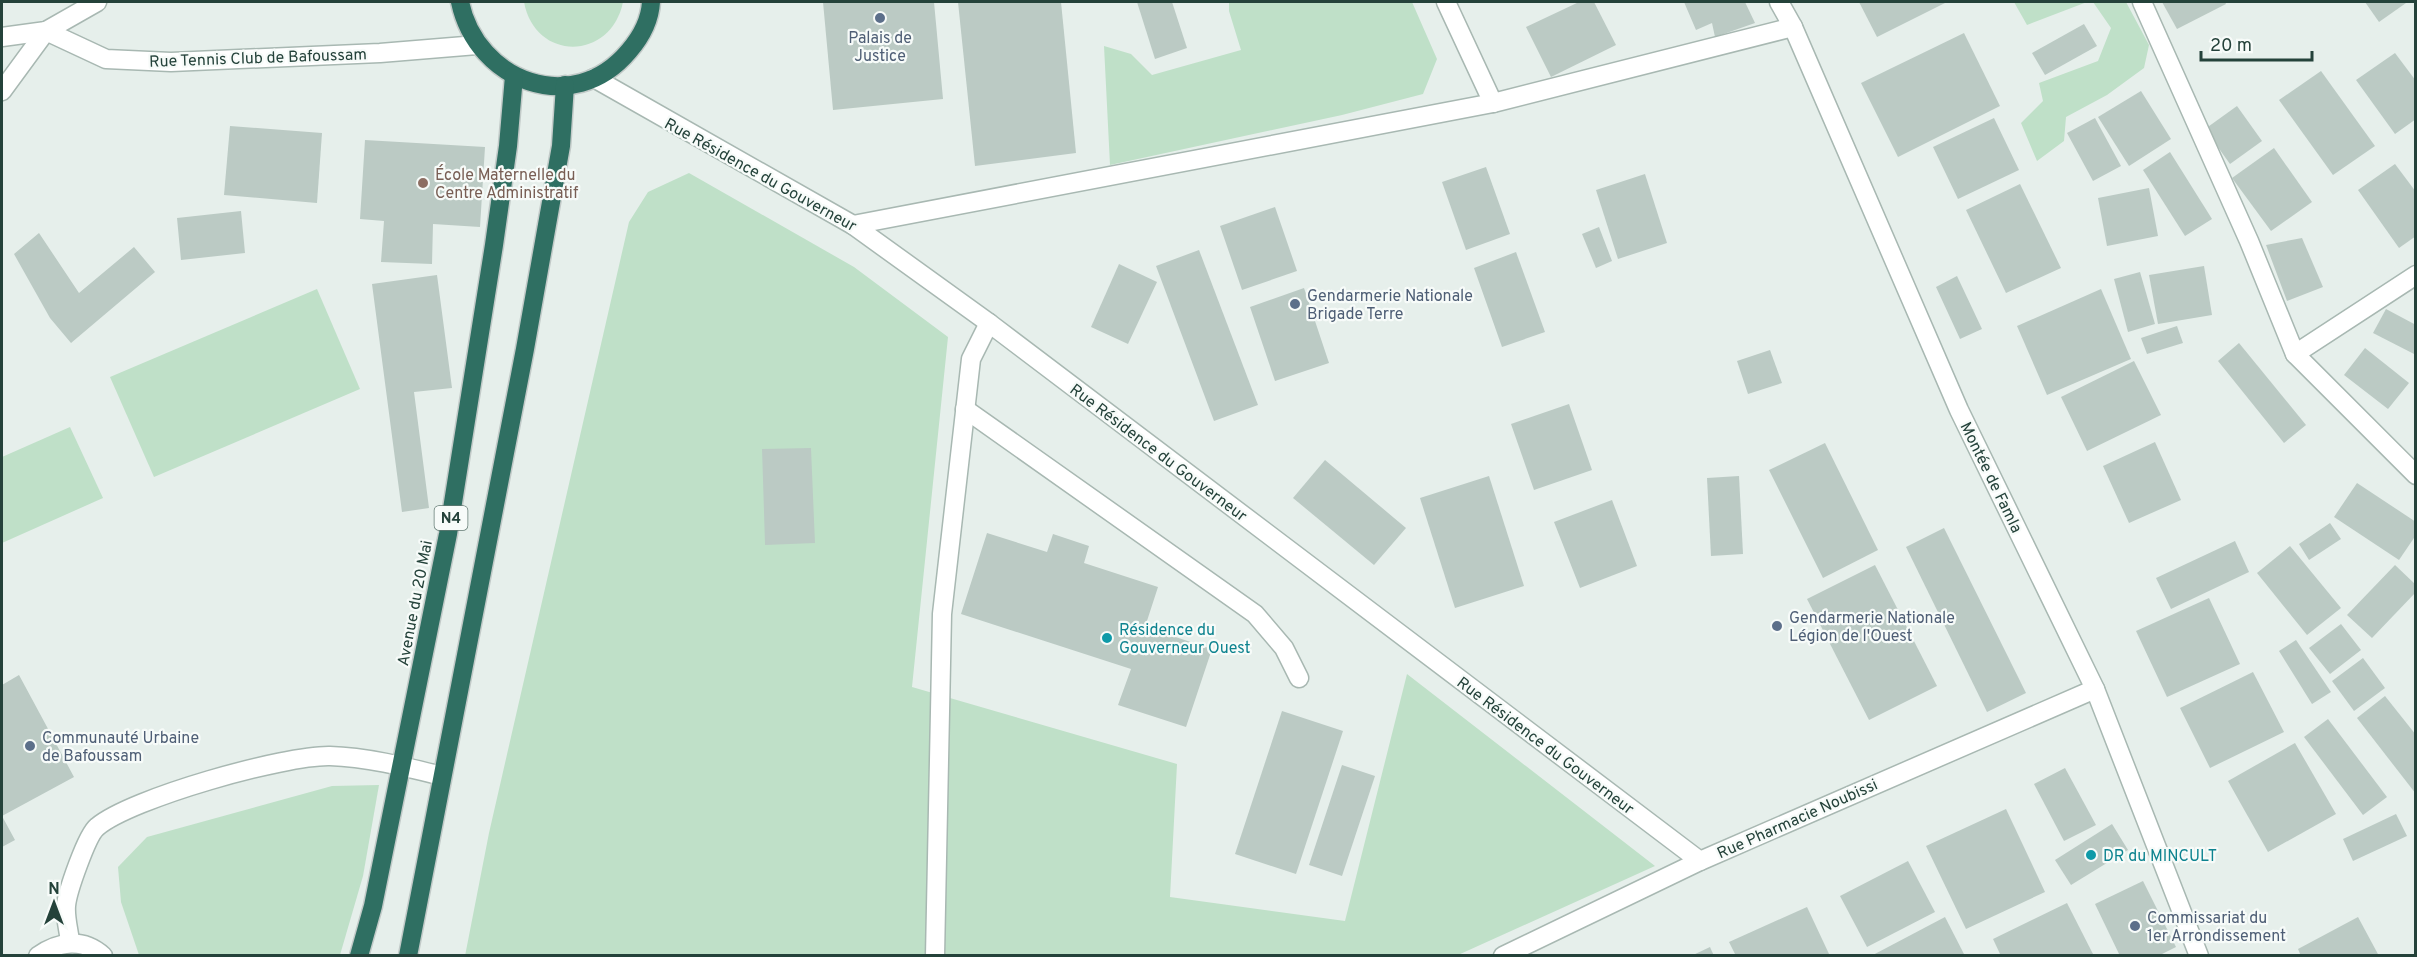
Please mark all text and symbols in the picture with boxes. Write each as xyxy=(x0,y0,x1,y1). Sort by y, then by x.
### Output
marker: Palais de Justice xyxy=(873,11,887,25)
scale bar xyxy=(2201,24,2312,62)
place label: Palais de Justice xyxy=(848,29,912,67)
text: 20 m xyxy=(2210,35,2252,58)
street label: Rue Tennis Club de Bafoussam xyxy=(149,45,367,73)
street label: Rue Résidence du Gouverneur xyxy=(660,114,860,237)
place label: École Maternelle du Centre Administratif xyxy=(435,164,579,204)
marker: École Maternelle du Centre Administratif xyxy=(416,176,430,190)
place label: Gendarmerie Nationale Brigade Terre xyxy=(1307,287,1473,325)
marker: Gendarmerie Nationale Brigade Terre xyxy=(1288,297,1302,311)
street label: Rue Résidence du Gouverneur xyxy=(1065,380,1250,527)
street label: Montée de Famla xyxy=(1955,419,2026,537)
road number: N4 xyxy=(434,506,468,530)
street label: Avenue du 20 Mai xyxy=(394,539,438,668)
place label: Gendarmerie Nationale Légion de l'Ouest xyxy=(1789,609,1955,647)
marker: Gendarmerie Nationale Légion de l'Ouest xyxy=(1770,619,1784,633)
place label: Résidence du Gouverneur Ouest xyxy=(1119,621,1251,659)
marker: Résidence du Gouverneur Ouest xyxy=(1100,631,1114,645)
street label: Rue Résidence du Gouverneur xyxy=(1452,673,1637,820)
place label: Communauté Urbaine de Bafoussam xyxy=(42,729,199,767)
marker: Communauté Urbaine de Bafoussam xyxy=(23,739,37,753)
street label: Rue Pharmacie Noubissi xyxy=(1714,775,1881,864)
place label: DR du MINCULT xyxy=(2103,847,2217,867)
marker: DR du MINCULT xyxy=(2084,848,2098,862)
north arrow xyxy=(24,873,84,933)
text: N xyxy=(48,880,60,900)
place label: Commissariat du 1er Arrondissement xyxy=(2147,909,2286,947)
marker: Commissariat du 1er Arrondissement xyxy=(2128,919,2142,933)

